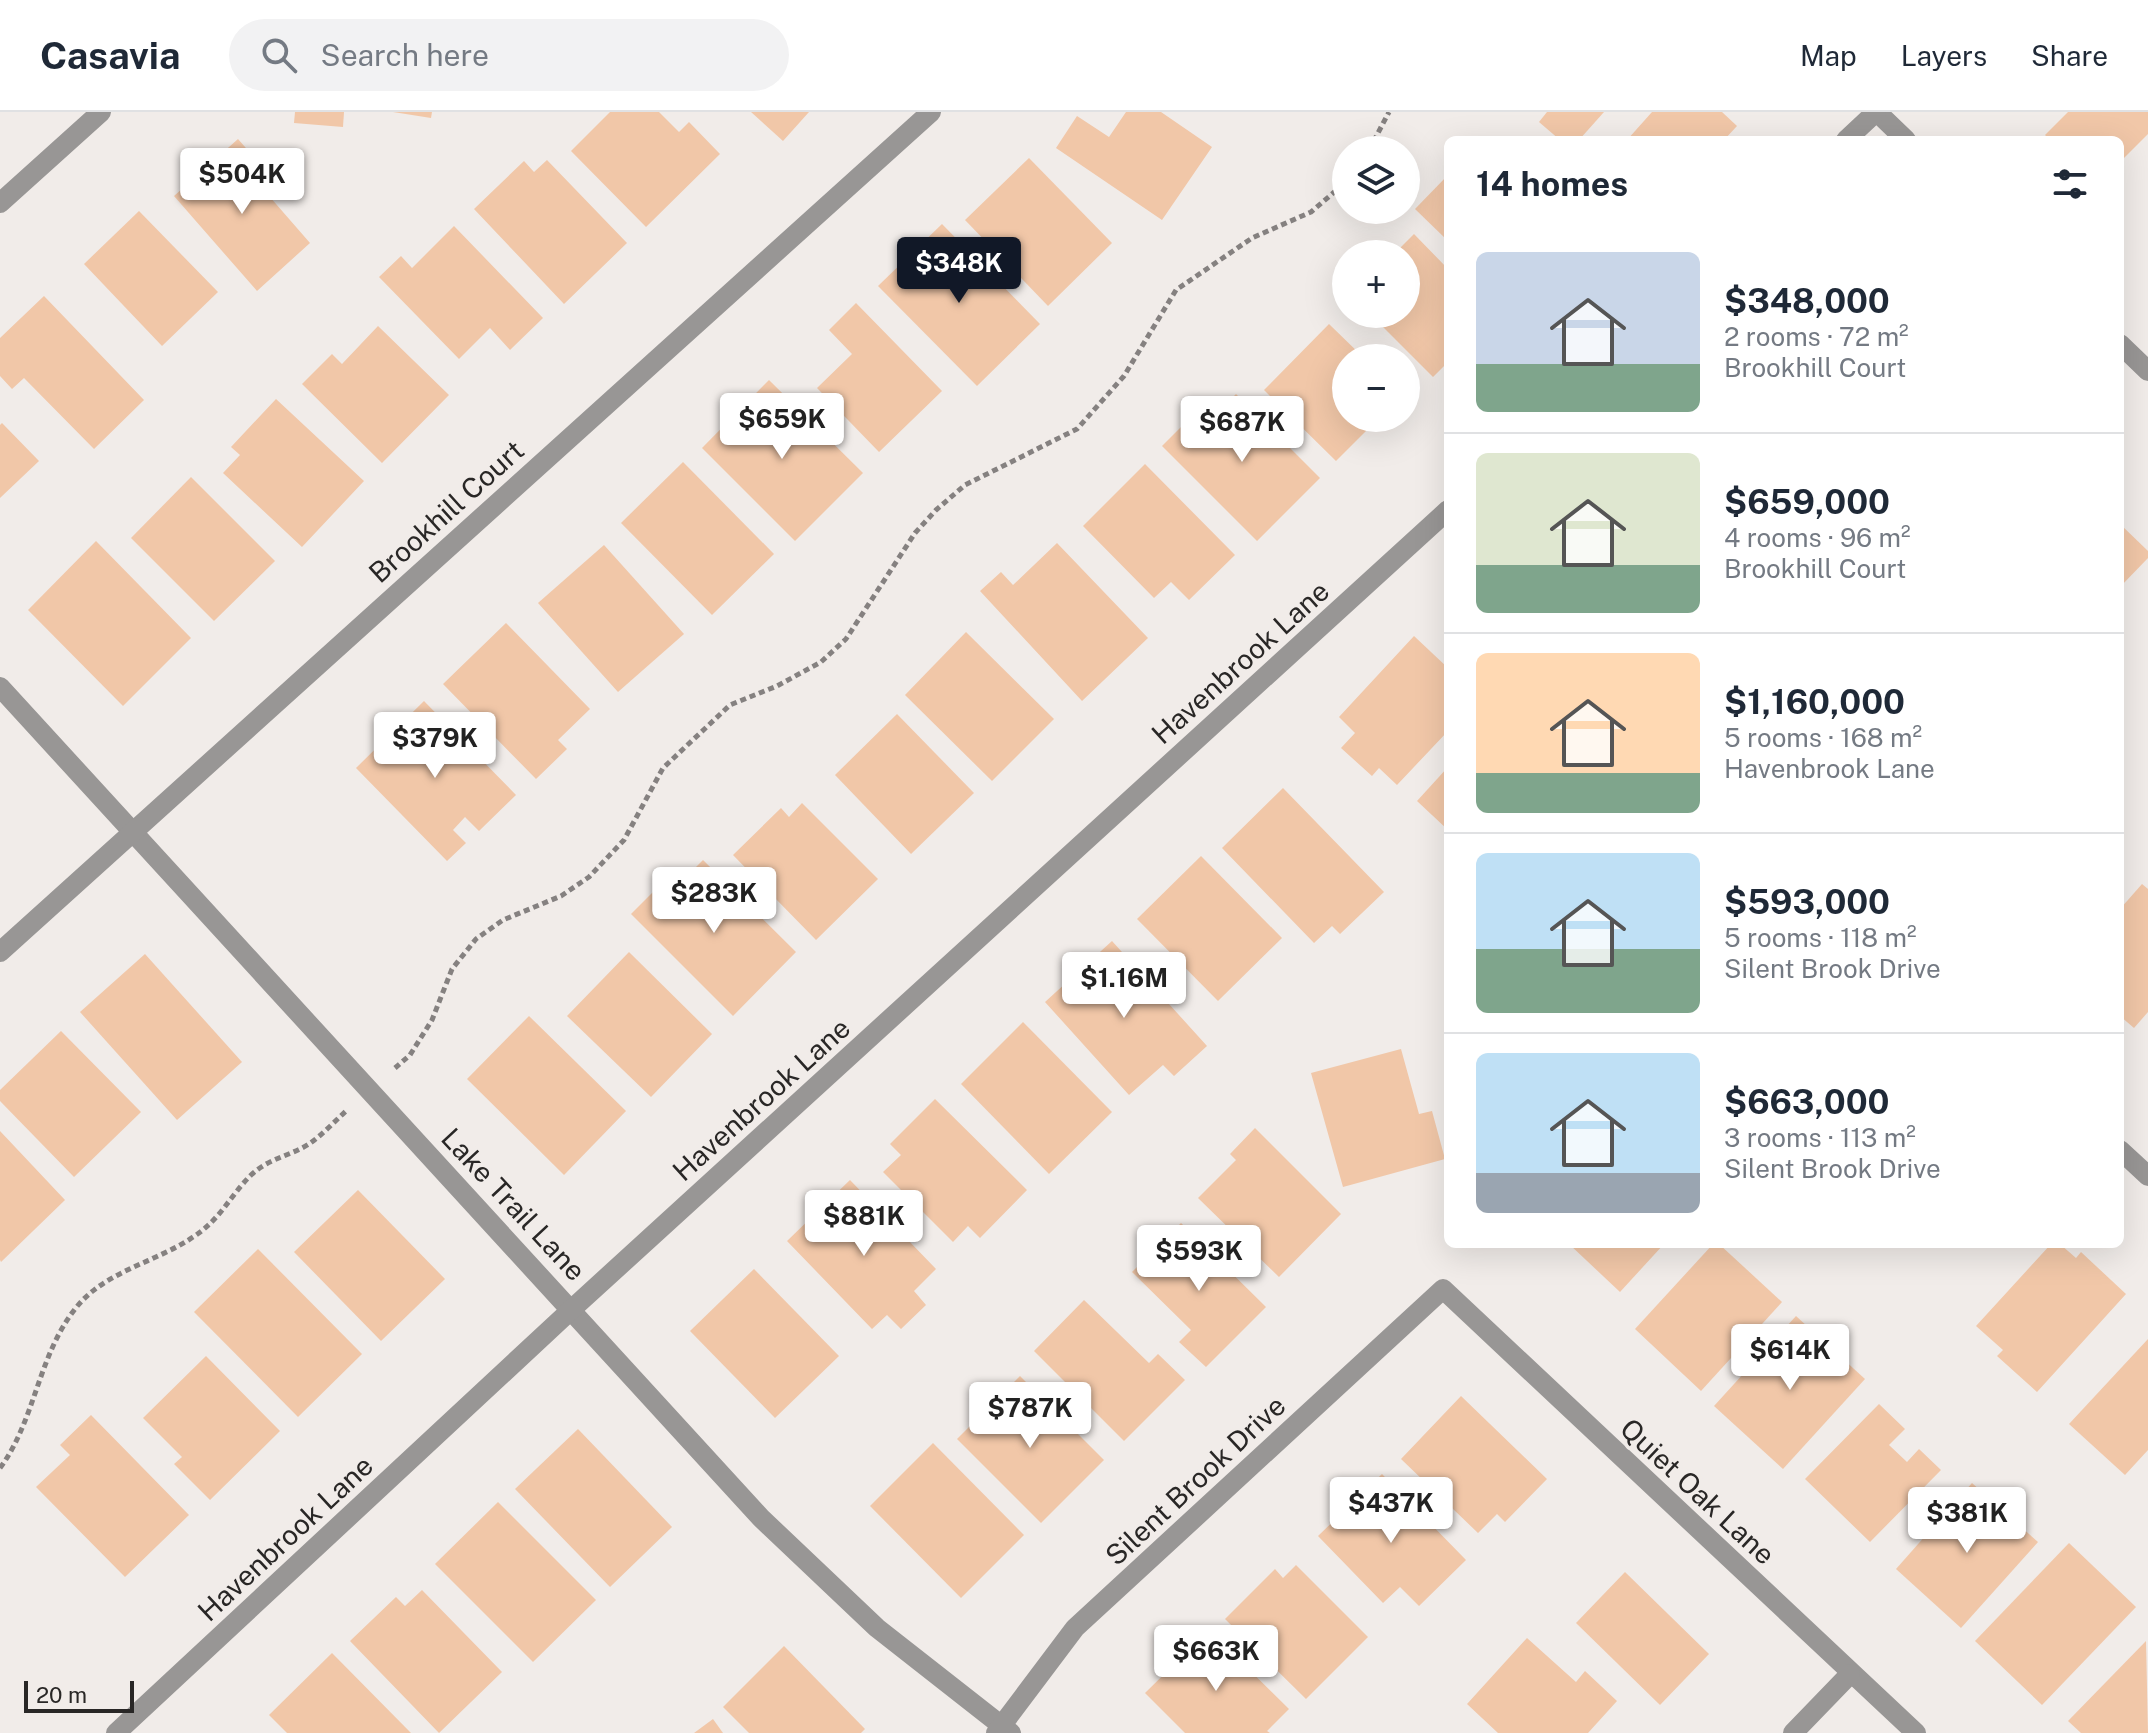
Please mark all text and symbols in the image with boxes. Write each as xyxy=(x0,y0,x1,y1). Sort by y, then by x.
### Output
search box xyxy=(229,19,789,91)
text: Casavia xyxy=(40,33,181,78)
icon: search xyxy=(257,33,301,77)
text: Search here xyxy=(321,37,489,73)
text: Map xyxy=(1800,39,1857,72)
text: Layers xyxy=(1901,39,1987,72)
text: Share xyxy=(2031,39,2108,72)
map controls xyxy=(1332,136,1420,432)
button: layers xyxy=(1332,136,1420,224)
pin: $504K xyxy=(186,148,298,216)
text: $504K xyxy=(198,158,286,189)
icon: filters xyxy=(2048,162,2092,206)
text: 14 homes xyxy=(1476,164,1628,204)
pin: $348K xyxy=(903,237,1015,305)
button: + xyxy=(1332,240,1420,328)
text: $348K xyxy=(915,247,1003,278)
text: $348,000 xyxy=(1724,281,1890,321)
icon: home xyxy=(1540,284,1636,380)
text: 2 rooms · 72 m² xyxy=(1724,321,1909,352)
button: − xyxy=(1332,344,1420,432)
text: Brookhill Court xyxy=(1724,352,1906,383)
pin: $659K xyxy=(726,393,838,461)
pin: $687K xyxy=(1186,396,1298,464)
text: $659K xyxy=(738,403,826,434)
text: $687K xyxy=(1199,406,1285,437)
street label: Brookhill Court xyxy=(362,433,530,589)
text: $659,000 xyxy=(1724,482,1890,522)
icon: home xyxy=(1540,485,1636,581)
text: 4 rooms · 96 m² xyxy=(1724,522,1910,553)
text: Brookhill Court xyxy=(1724,553,1906,584)
street label: Havenbrook Lane xyxy=(1145,574,1335,750)
text: $1,160,000 xyxy=(1724,682,1905,722)
icon: home xyxy=(1540,685,1636,781)
pin: $379K xyxy=(379,712,491,780)
text: $379K xyxy=(392,722,478,753)
text: 5 rooms · 168 m² xyxy=(1724,722,1922,753)
text: Havenbrook Lane xyxy=(1724,753,1935,784)
pin: $283K xyxy=(658,867,770,935)
text: $283K xyxy=(670,877,758,908)
text: $593,000 xyxy=(1724,882,1890,922)
icon: home xyxy=(1540,885,1636,981)
text: 5 rooms · 118 m² xyxy=(1724,922,1917,953)
pin: $1.16M xyxy=(1059,952,1189,1020)
text: Silent Brook Drive xyxy=(1724,953,1941,984)
text: $1.16M xyxy=(1080,962,1168,993)
street label: Havenbrook Lane xyxy=(666,1011,856,1187)
text: $663,000 xyxy=(1724,1082,1889,1122)
icon: home xyxy=(1540,1085,1636,1181)
street label: Lake Trail Lane xyxy=(435,1121,593,1287)
text: 3 rooms · 113 m² xyxy=(1724,1122,1916,1153)
text: Silent Brook Drive xyxy=(1724,1153,1941,1184)
pin: $881K xyxy=(808,1190,920,1258)
text: $881K xyxy=(823,1200,905,1231)
pin: $593K xyxy=(1143,1225,1255,1293)
text: $593K xyxy=(1155,1235,1243,1266)
pin: $614K xyxy=(1734,1324,1846,1392)
text: $614K xyxy=(1749,1334,1831,1365)
pin: $787K xyxy=(974,1382,1086,1450)
street label: Silent Brook Drive xyxy=(1098,1388,1292,1572)
text: $787K xyxy=(987,1392,1073,1423)
street label: Quiet Oak Lane xyxy=(1614,1411,1782,1571)
street label: Havenbrook Lane xyxy=(191,1449,379,1627)
pin: $437K xyxy=(1335,1477,1447,1545)
text: $437K xyxy=(1348,1487,1434,1518)
pin: $381K xyxy=(1911,1487,2023,1555)
text: $381K xyxy=(1926,1497,2008,1528)
pin: $663K xyxy=(1160,1625,1272,1693)
text: $663K xyxy=(1172,1635,1260,1666)
scale bar xyxy=(24,1677,134,1713)
text: 20 m xyxy=(36,1682,87,1708)

